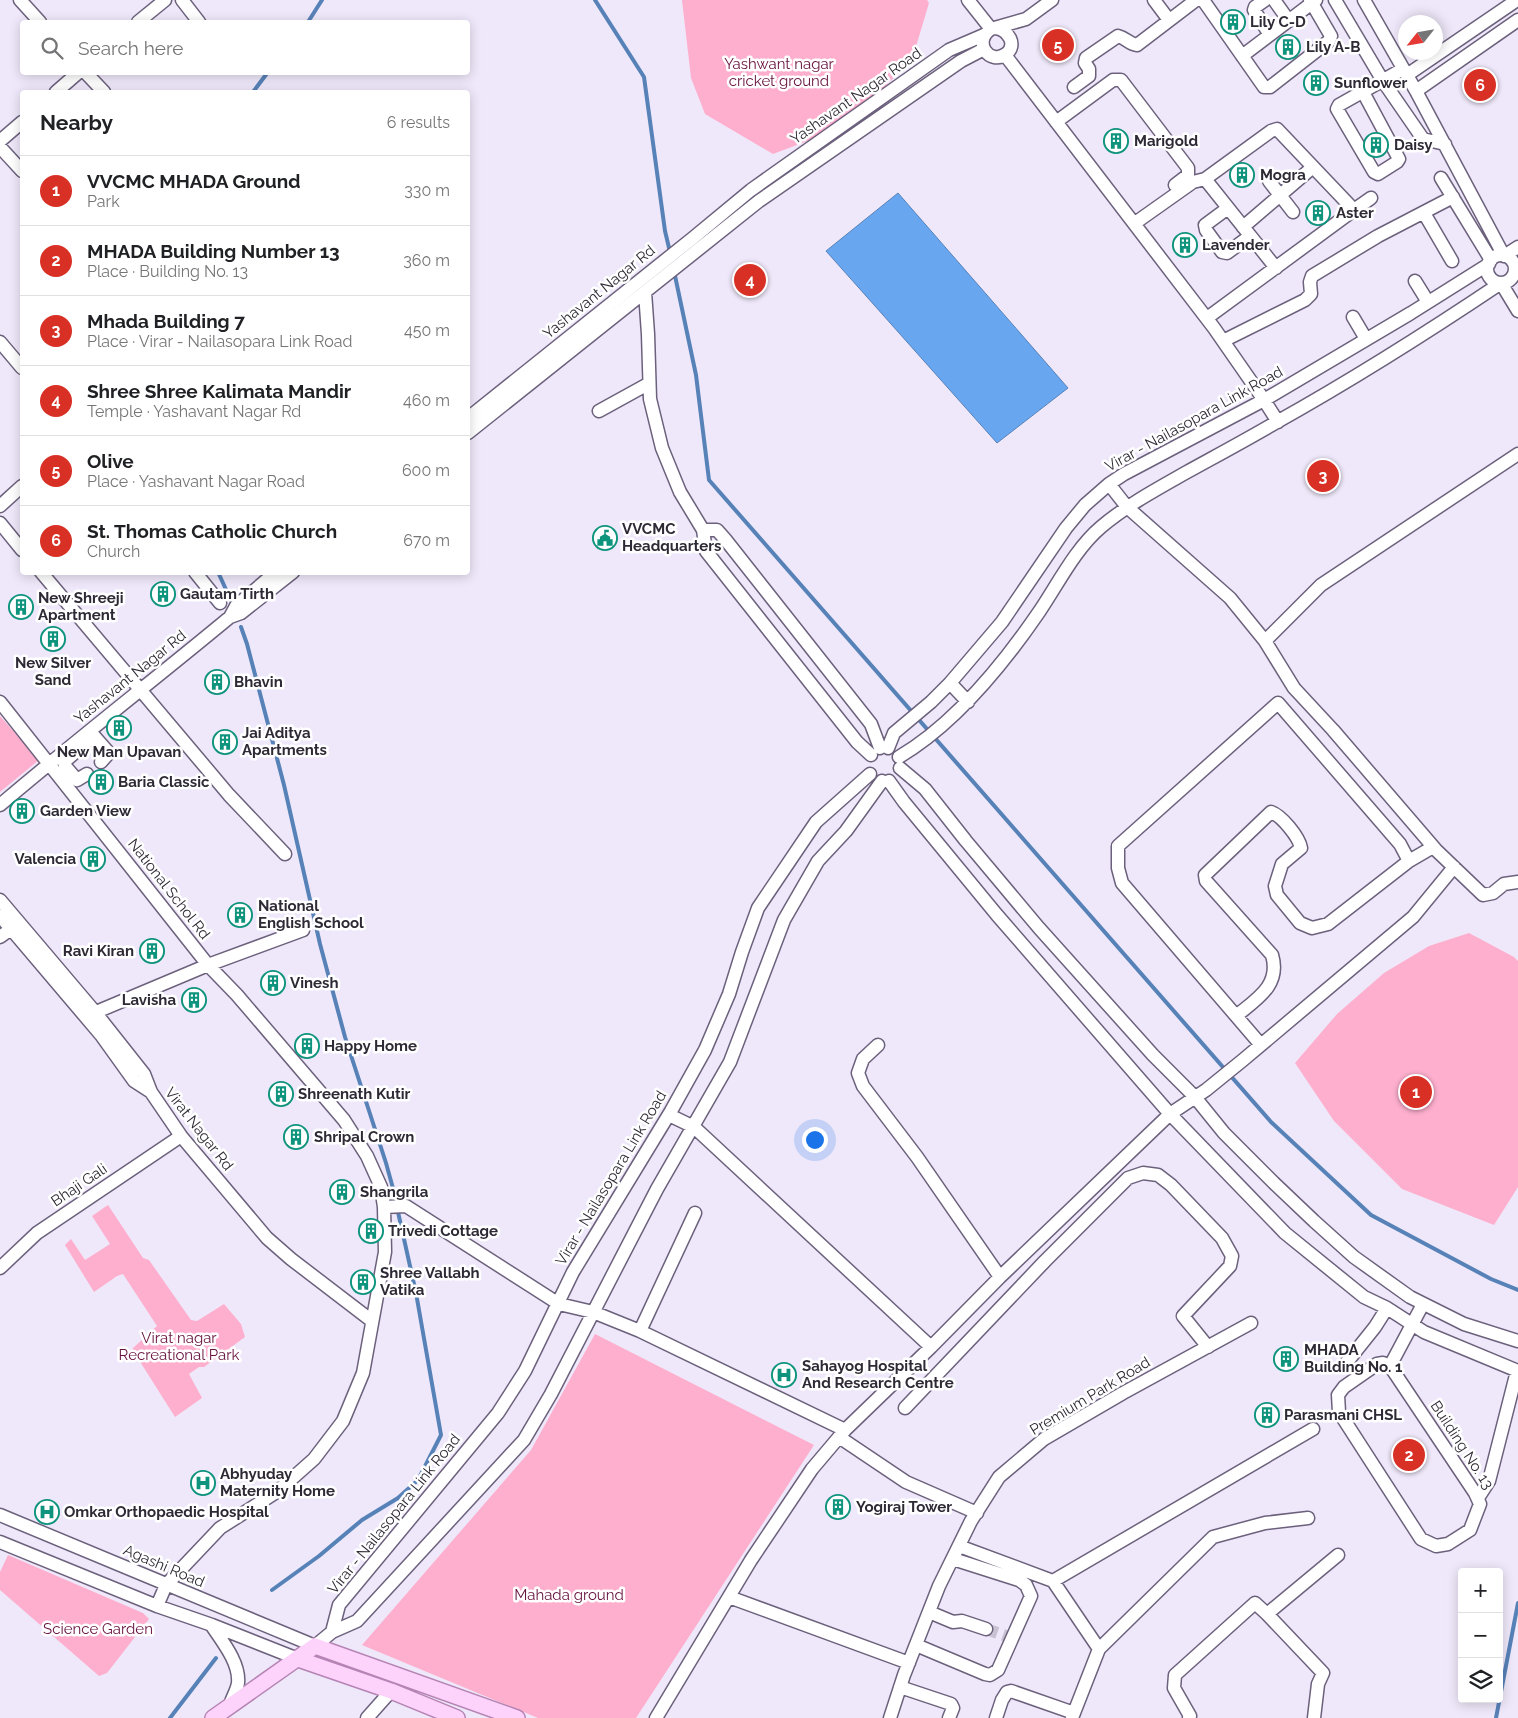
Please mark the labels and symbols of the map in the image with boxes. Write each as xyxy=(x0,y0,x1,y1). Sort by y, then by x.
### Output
building icon: Lily C-D xyxy=(1220,9,1246,35)
place label: Lily C-D xyxy=(1250,13,1306,31)
north arrow xyxy=(1398,15,1443,60)
pin: 5 xyxy=(1042,26,1074,64)
building icon: Lily A-B xyxy=(1275,34,1301,60)
place label: Lily A-B xyxy=(1306,38,1361,56)
street label: Yashavant Nagar Road xyxy=(787,44,925,148)
park label: Yashwant nagar cricket ground xyxy=(724,55,835,90)
pin: 6 xyxy=(1464,66,1496,104)
building icon: Sunflower xyxy=(1303,70,1329,96)
place label: Sunflower xyxy=(1334,74,1407,92)
building icon: Marigold xyxy=(1103,128,1129,154)
place label: Marigold xyxy=(1134,132,1198,150)
building icon: Daisy xyxy=(1363,132,1389,158)
place label: Daisy xyxy=(1394,136,1433,154)
building icon: Mogra xyxy=(1229,162,1255,188)
place label: Mogra xyxy=(1260,166,1306,184)
building icon: Aster xyxy=(1305,200,1331,226)
place label: Aster xyxy=(1336,204,1374,222)
building icon: Lavender xyxy=(1172,232,1198,258)
place label: Lavender xyxy=(1202,236,1270,254)
street label: Yashavant Nagar Rd xyxy=(539,241,659,343)
pin: 4 xyxy=(734,261,766,299)
street label: Virar - Nailasopara Link Road xyxy=(1102,363,1286,475)
pin: 3 xyxy=(1307,457,1339,495)
place label: VVCMC Headquarters xyxy=(622,520,721,555)
public building icon: VVCMC Headquarters xyxy=(592,525,618,551)
building icon: Gautam Tirth xyxy=(150,581,176,607)
place label: Gautam Tirth xyxy=(180,585,274,603)
place label: New Shreeji Apartment xyxy=(38,589,123,624)
building icon: New Shreeji Apartment xyxy=(8,594,34,620)
building icon: New Silver Sand xyxy=(40,626,66,652)
street label: Yashavant Nagar Rd xyxy=(70,626,190,728)
place label: New Silver Sand xyxy=(15,654,91,689)
building icon: Bhavin xyxy=(204,669,230,695)
place label: Bhavin xyxy=(234,673,283,691)
building icon: New Man Upavan xyxy=(106,715,132,741)
place label: Jai Aditya Apartments xyxy=(242,724,327,759)
building icon: Jai Aditya Apartments xyxy=(212,729,238,755)
place label: New Man Upavan xyxy=(57,743,181,761)
building icon: Baria Classic xyxy=(88,769,114,795)
place label: Baria Classic xyxy=(118,773,210,791)
building icon: Garden View xyxy=(9,798,35,824)
place label: Garden View xyxy=(40,802,132,820)
street label: National Schol Rd xyxy=(124,835,214,943)
building icon: Valencia xyxy=(80,846,106,872)
place label: Valencia xyxy=(14,850,76,868)
place label: National English School xyxy=(258,897,364,932)
building icon: National English School xyxy=(227,902,253,928)
building icon: Ravi Kiran xyxy=(139,938,165,964)
place label: Ravi Kiran xyxy=(63,942,134,960)
building icon: Vinesh xyxy=(260,970,286,996)
place label: Vinesh xyxy=(290,974,338,992)
building icon: Lavisha xyxy=(181,987,207,1013)
place label: Lavisha xyxy=(122,991,176,1009)
building icon: Happy Home xyxy=(294,1033,320,1059)
place label: Happy Home xyxy=(324,1037,417,1055)
pin: 1 xyxy=(1400,1073,1432,1111)
building icon: Shreenath Kutir xyxy=(268,1081,294,1107)
street label: Virat Nagar Rd xyxy=(161,1084,237,1174)
place label: Shreenath Kutir xyxy=(298,1085,411,1103)
street label: Virar - Nailasopara Link Road xyxy=(552,1088,670,1268)
building icon: Shripal Crown xyxy=(283,1124,309,1150)
your location xyxy=(802,1127,828,1153)
place label: Shripal Crown xyxy=(314,1128,414,1146)
street label: Bhaji Gali xyxy=(48,1160,110,1210)
building icon: Shangrila xyxy=(329,1179,355,1205)
place label: Shangrila xyxy=(360,1183,429,1201)
building icon: Trivedi Cottage xyxy=(358,1218,384,1244)
place label: Trivedi Cottage xyxy=(388,1222,498,1240)
place label: Shree Vallabh Vatika xyxy=(380,1264,480,1299)
building icon: Shree Vallabh Vatika xyxy=(350,1269,376,1295)
park label: Virat nagar Recreational Park xyxy=(119,1329,239,1364)
place label: MHADA Building No. 1 xyxy=(1304,1341,1403,1376)
building icon: MHADA Building No. 1 xyxy=(1273,1346,1299,1372)
street label: Premium Park Road xyxy=(1027,1353,1153,1439)
place label: Sahayog Hospital And Research Centre xyxy=(802,1357,954,1392)
hospital icon: Sahayog Hospital And Research Centre xyxy=(771,1362,797,1388)
street label: Building No. 13 xyxy=(1427,1397,1497,1493)
building icon: Parasmani CHSL xyxy=(1254,1402,1280,1428)
place label: Parasmani CHSL xyxy=(1284,1406,1402,1424)
street label: Virar - Nailasopara Link Road xyxy=(324,1430,464,1598)
pin: 2 xyxy=(1393,1436,1425,1474)
place label: Abhyuday Maternity Home xyxy=(220,1465,335,1500)
hospital icon: Abhyuday Maternity Home xyxy=(190,1470,216,1496)
building icon: Yogiraj Tower xyxy=(825,1494,851,1520)
place label: Yogiraj Tower xyxy=(856,1498,952,1516)
hospital icon: Omkar Orthopaedic Hospital xyxy=(34,1499,60,1525)
place label: Omkar Orthopaedic Hospital xyxy=(64,1503,269,1521)
street label: Agashi Road xyxy=(121,1541,207,1591)
park label: Mahada ground xyxy=(514,1586,624,1604)
park label: Science Garden xyxy=(43,1620,153,1638)

